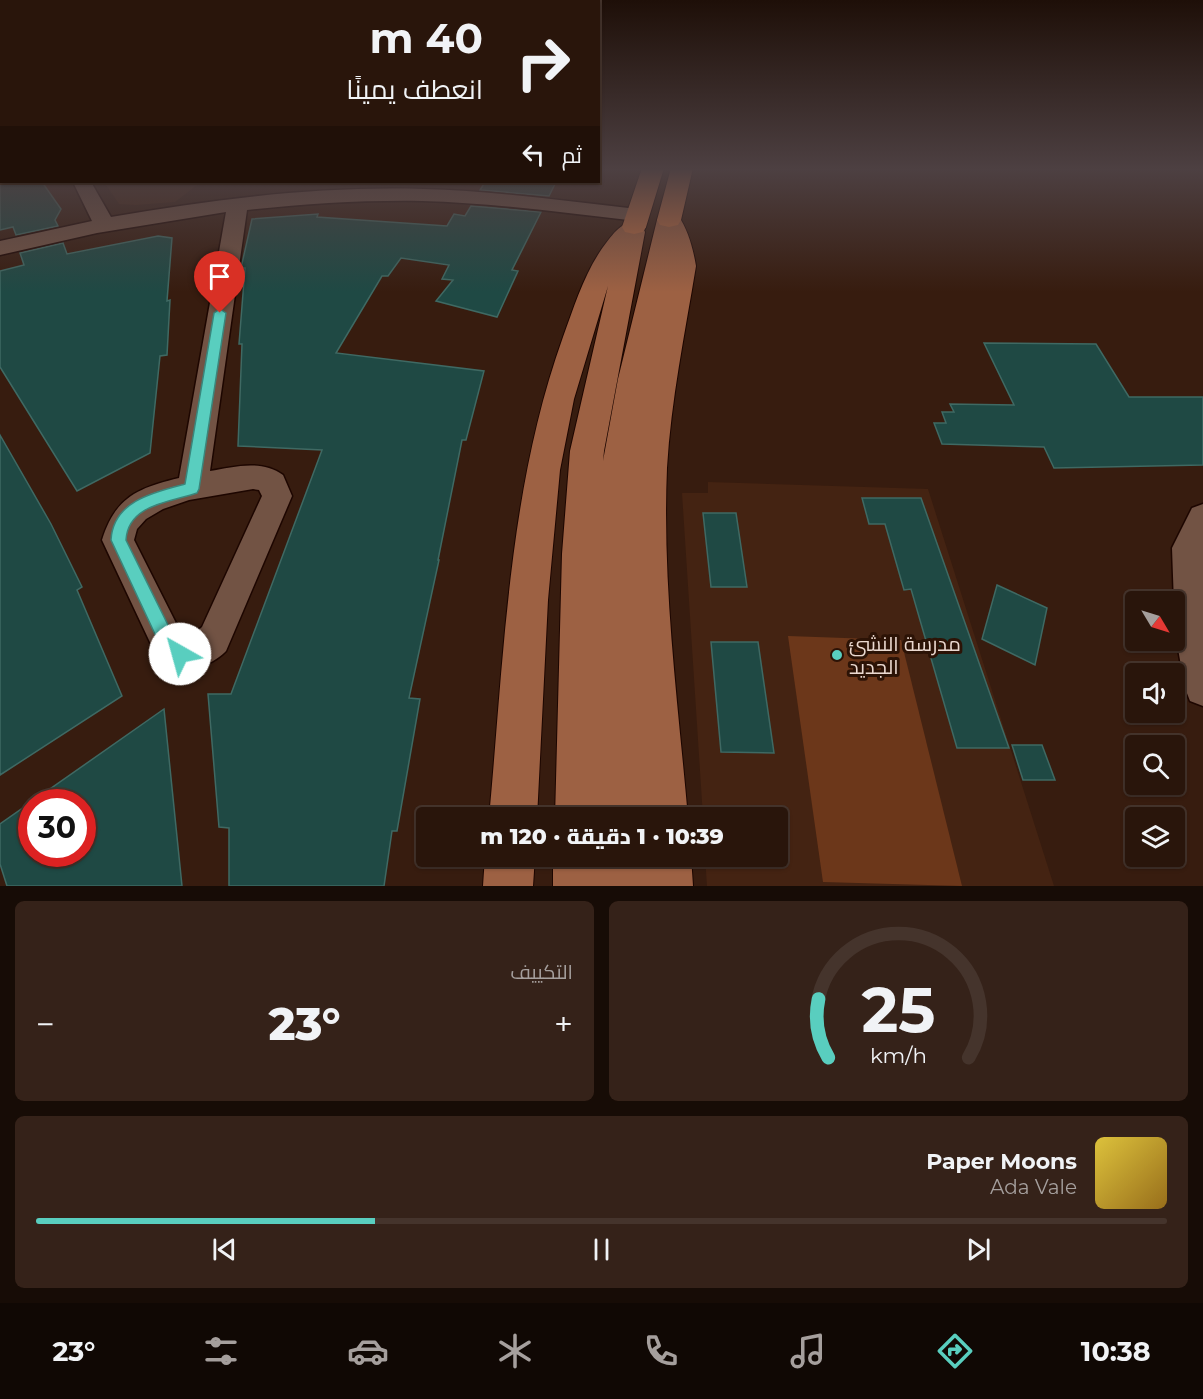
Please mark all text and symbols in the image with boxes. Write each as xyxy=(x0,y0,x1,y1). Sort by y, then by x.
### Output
text: 40 m xyxy=(370,12,483,64)
icon: right xyxy=(504,24,582,102)
text: انعطف يمينًا xyxy=(346,73,483,106)
icon: left xyxy=(517,138,550,171)
text: ثم xyxy=(562,142,582,169)
pin xyxy=(194,251,245,313)
icon: arrive xyxy=(203,260,236,293)
north arrow xyxy=(1125,591,1185,651)
map controls xyxy=(1125,591,1185,867)
position arrow xyxy=(148,622,212,686)
place label: مدرسة النشئ الجديد xyxy=(849,632,961,679)
marker: مدرسة النشئ الجديد xyxy=(830,648,844,662)
button: sound xyxy=(1125,663,1185,723)
button: search xyxy=(1125,735,1185,795)
speed limit sign: 30 xyxy=(18,789,96,867)
button: layers xyxy=(1125,807,1185,867)
text: 10:39 · 1 دقيقة · 120 m xyxy=(480,823,724,850)
text: التكييف xyxy=(510,960,573,984)
text: 25 xyxy=(862,972,935,1048)
text: 23° xyxy=(268,996,341,1051)
text: − xyxy=(36,1004,55,1044)
text: + xyxy=(554,1004,573,1044)
text: km/h xyxy=(870,1042,927,1068)
text: Paper Moons xyxy=(926,1148,1077,1175)
text: Ada Vale xyxy=(990,1175,1077,1199)
icon: previous xyxy=(208,1233,241,1266)
icon: pause xyxy=(585,1233,618,1266)
icon: next xyxy=(962,1233,995,1266)
icon: filters xyxy=(200,1330,242,1372)
icon: car xyxy=(347,1330,389,1372)
icon: climate xyxy=(494,1330,536,1372)
icon: phone xyxy=(640,1330,682,1372)
icon: music xyxy=(787,1330,829,1372)
icon: directions xyxy=(934,1330,976,1372)
text: 23° xyxy=(52,1335,95,1368)
text: 10:38 xyxy=(1081,1335,1151,1368)

